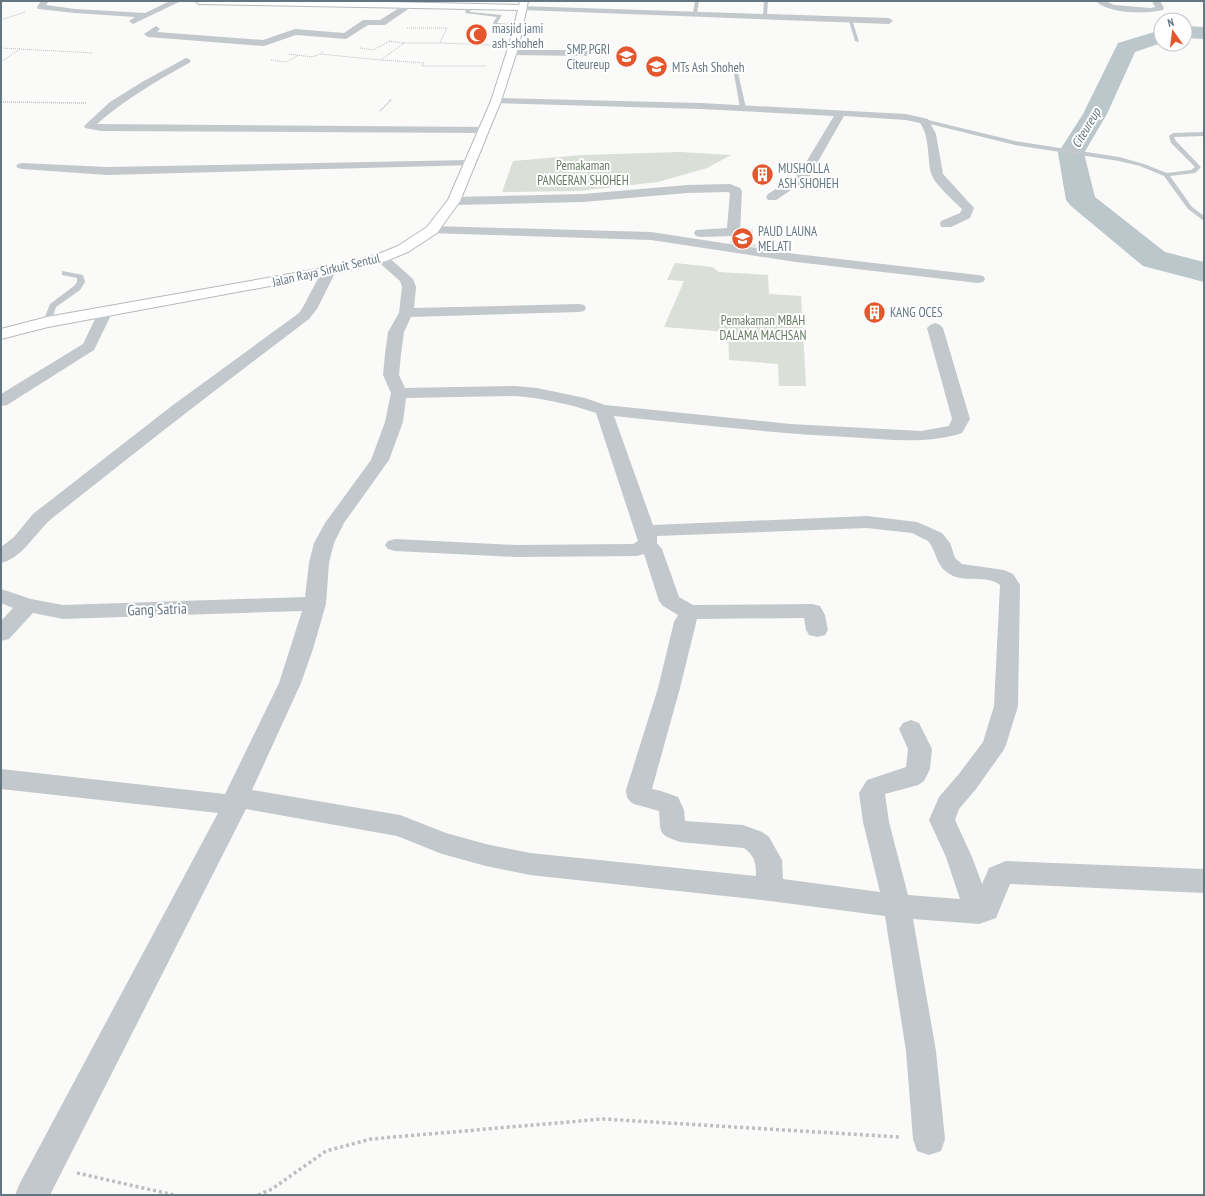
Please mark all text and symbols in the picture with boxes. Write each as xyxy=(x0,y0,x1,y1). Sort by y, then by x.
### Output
north arrow xyxy=(1153,12,1193,52)
text: N xyxy=(1166,15,1175,30)
place label: masjid jami ash-shoheh xyxy=(492,20,544,52)
mosque icon: masjid jami ash-shoheh xyxy=(464,22,490,48)
place label: SMP PGRI Citeureup xyxy=(567,41,610,73)
school or university icon: SMP PGRI Citeureup xyxy=(613,43,639,69)
school or university icon: MTs Ash Shoheh xyxy=(643,54,669,80)
place label: MTs Ash Shoheh xyxy=(672,59,745,76)
water label: Citeureup xyxy=(1068,104,1105,151)
park label: Pemakaman PANGERAN SHOHEH xyxy=(537,157,629,189)
place label: MUSHOLLA ASH SHOHEH xyxy=(778,160,839,192)
building icon: MUSHOLLA ASH SHOHEH xyxy=(750,162,776,188)
place label: PAUD LAUNA MELATI xyxy=(758,223,818,255)
school or university icon: PAUD LAUNA MELATI xyxy=(730,225,756,251)
street label: Jalan Raya Sirkuit Sentul xyxy=(270,249,381,291)
building icon: KANG OCES xyxy=(862,299,888,325)
place label: KANG OCES xyxy=(890,304,943,321)
park label: Pemakaman MBAH DALAMA MACHSAN xyxy=(720,312,806,344)
street label: Gang Satria xyxy=(127,598,187,620)

